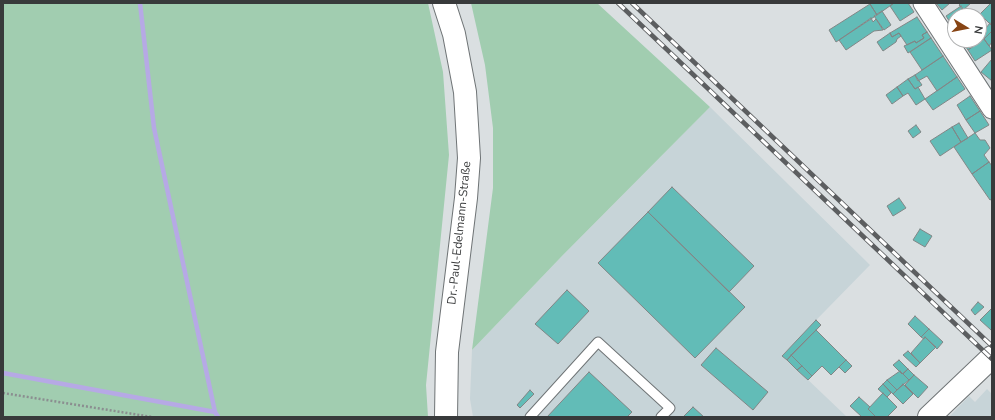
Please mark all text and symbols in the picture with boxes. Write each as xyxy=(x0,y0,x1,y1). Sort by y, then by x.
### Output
north arrow xyxy=(947,8,987,48)
text: N xyxy=(970,25,986,35)
street label: Dr.-Paul-Edelmann-Straße xyxy=(445,161,475,305)

